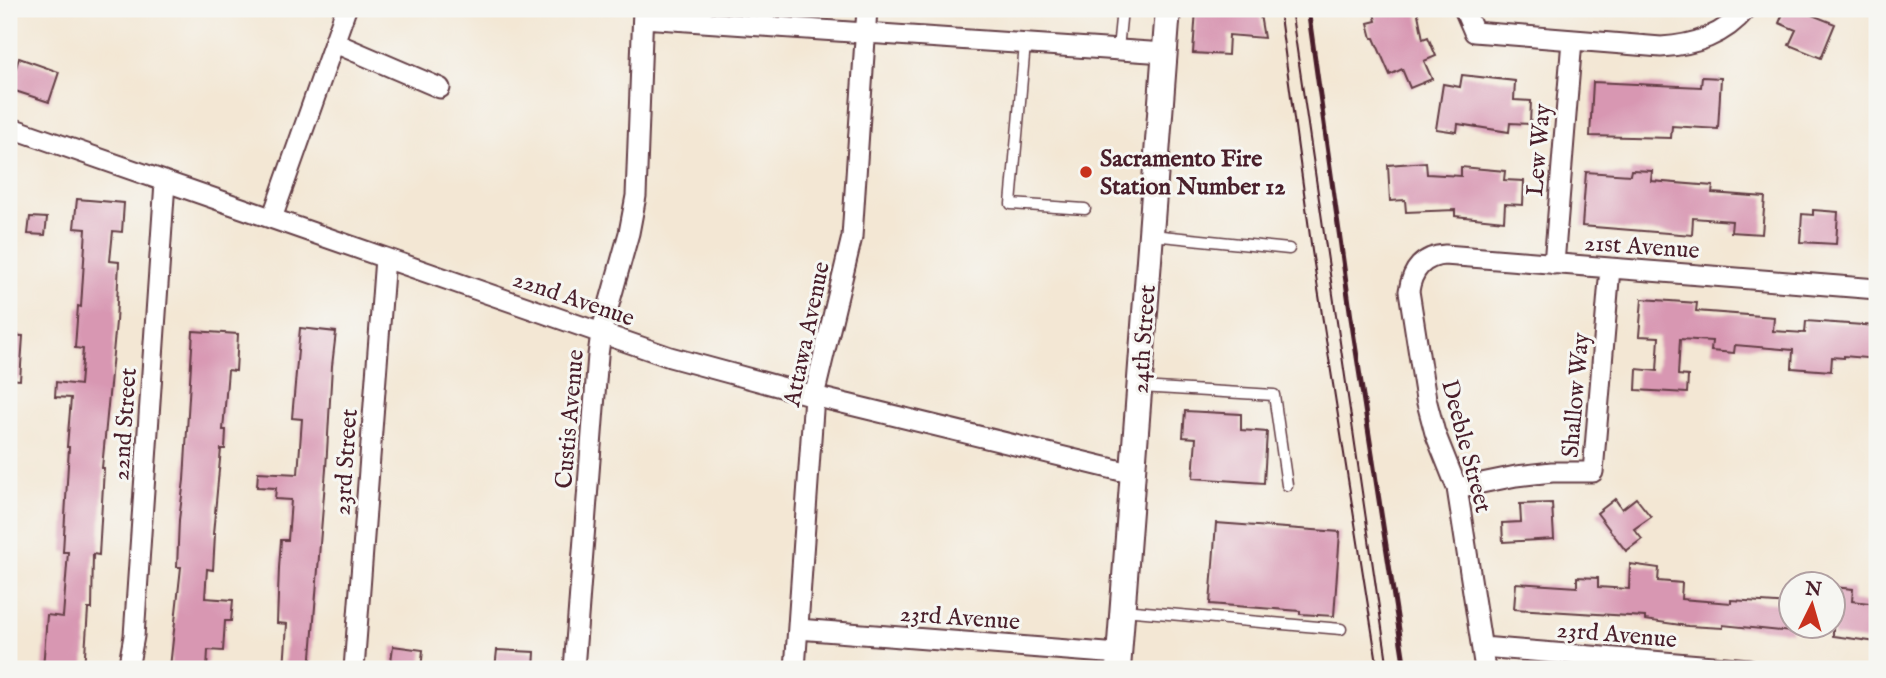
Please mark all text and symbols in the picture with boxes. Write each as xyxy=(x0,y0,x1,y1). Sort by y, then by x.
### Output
street label: Lew Way xyxy=(1520,102,1559,198)
place label: Sacramento Fire Station Number 12 xyxy=(1100,144,1285,203)
marker: Sacramento Fire Station Number 12 xyxy=(1078,164,1094,180)
street label: 21st Avenue xyxy=(1583,228,1701,267)
street label: Attawa Avenue xyxy=(777,259,838,411)
street label: 22nd Avenue xyxy=(509,264,638,335)
street label: 24th Street xyxy=(1125,284,1164,395)
street label: Shallow Way xyxy=(1556,331,1597,459)
street label: Custis Avenue xyxy=(549,348,592,490)
street label: 22nd Street xyxy=(106,367,145,482)
street label: Deeble Street xyxy=(1433,377,1498,516)
street label: 23rd Street xyxy=(327,408,366,516)
north arrow xyxy=(1778,570,1848,640)
text: N xyxy=(1803,577,1823,603)
street label: 23rd Avenue xyxy=(899,599,1021,638)
street label: 23rd Avenue xyxy=(1556,615,1678,656)

